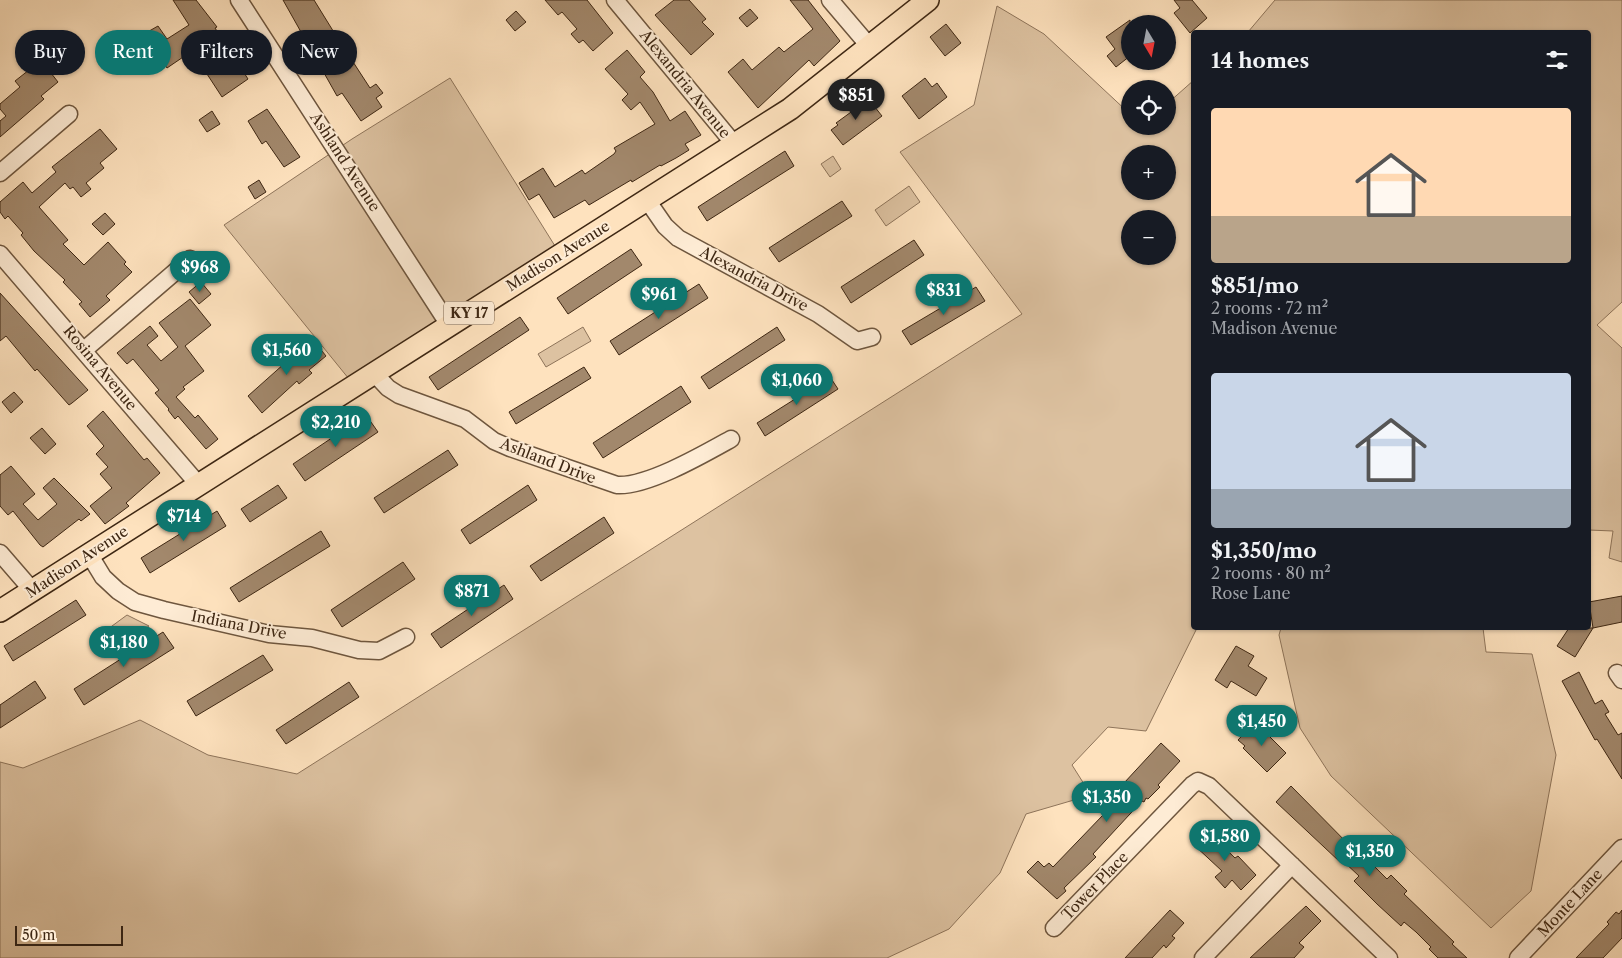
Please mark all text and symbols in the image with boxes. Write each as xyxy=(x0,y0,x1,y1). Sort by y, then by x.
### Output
north arrow xyxy=(1121,15,1176,70)
map controls xyxy=(1121,15,1176,265)
street label: Alexandria Avenue xyxy=(635,25,735,142)
chip: Buy xyxy=(15,30,85,75)
chip: Rent xyxy=(95,30,171,75)
chip: Filters xyxy=(181,30,272,75)
chip: New xyxy=(282,30,357,75)
icon: filters xyxy=(1543,46,1571,74)
text: 14 homes xyxy=(1211,48,1309,73)
pin: $851 xyxy=(826,78,886,121)
button: locate xyxy=(1121,80,1176,135)
text: $851 xyxy=(839,85,873,105)
street label: Ashland Avenue xyxy=(306,108,385,215)
icon: home xyxy=(1346,140,1436,230)
button: + xyxy=(1121,145,1176,200)
button: − xyxy=(1121,210,1176,265)
street label: Madison Avenue xyxy=(502,216,613,295)
street label: Alexandria Drive xyxy=(696,241,812,315)
pin: $968 xyxy=(170,250,230,293)
text: $968 xyxy=(181,257,219,277)
text: $851/mo xyxy=(1211,273,1299,298)
pin: $831 xyxy=(914,274,974,316)
pin: $961 xyxy=(629,278,689,320)
text: $831 xyxy=(926,280,962,300)
text: $961 xyxy=(641,284,677,304)
text: 2 rooms · 72 m² xyxy=(1211,298,1328,318)
road number: KY 17 xyxy=(444,302,494,324)
text: Madison Avenue xyxy=(1211,318,1337,338)
street label: Rosina Avenue xyxy=(59,321,141,414)
pin: $1,560 xyxy=(246,334,328,376)
text: $1,560 xyxy=(262,340,312,360)
pin: $1,060 xyxy=(756,364,838,406)
text: $1,060 xyxy=(772,370,822,390)
icon: home xyxy=(1346,405,1436,495)
pin: $2,210 xyxy=(295,406,377,448)
text: $2,210 xyxy=(311,412,361,432)
street label: Ashland Drive xyxy=(497,433,599,487)
pin: $714 xyxy=(154,500,214,542)
text: $714 xyxy=(167,506,201,526)
street label: Madison Avenue xyxy=(22,521,132,602)
text: $1,350/mo xyxy=(1211,538,1317,563)
text: 2 rooms · 80 m² xyxy=(1211,563,1331,583)
pin: $871 xyxy=(442,574,502,617)
text: $871 xyxy=(455,581,489,601)
text: Rose Lane xyxy=(1211,583,1290,603)
street label: Indiana Drive xyxy=(190,606,288,643)
pin: $1,180 xyxy=(83,626,165,668)
text: $1,180 xyxy=(100,632,148,652)
pin: $1,450 xyxy=(1221,704,1303,747)
text: $1,450 xyxy=(1237,711,1287,731)
pin: $1,350 xyxy=(1066,780,1148,823)
text: $1,350 xyxy=(1083,787,1131,807)
pin: $1,580 xyxy=(1184,820,1266,862)
text: $1,580 xyxy=(1200,826,1250,846)
pin: $1,350 xyxy=(1329,834,1411,877)
text: $1,350 xyxy=(1346,841,1394,861)
street label: Tower Place xyxy=(1057,848,1132,924)
street label: Monte Lane xyxy=(1533,865,1606,941)
scale bar xyxy=(15,923,122,946)
text: 50 m xyxy=(22,926,55,944)

